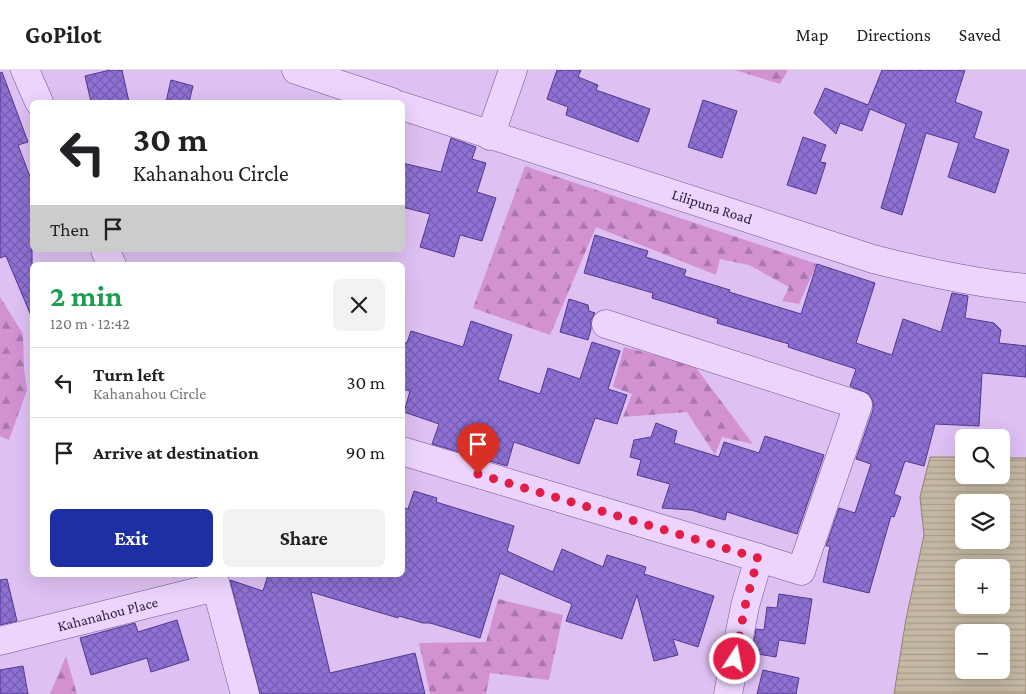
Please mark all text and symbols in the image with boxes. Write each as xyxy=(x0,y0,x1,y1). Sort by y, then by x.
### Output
text: GoPilot xyxy=(25,21,101,48)
text: Map xyxy=(796,25,828,45)
text: Directions xyxy=(856,25,931,45)
text: Saved xyxy=(959,25,1001,45)
icon: left xyxy=(50,120,115,185)
text: 30 m xyxy=(133,120,208,159)
text: Kahanahou Circle xyxy=(133,161,289,186)
street label: Lilipuna Road xyxy=(670,186,754,227)
icon: arrive xyxy=(99,215,127,243)
text: Then xyxy=(50,219,89,240)
text: 2 min xyxy=(50,279,122,312)
button: close xyxy=(333,279,385,331)
text: 120 m · 12:42 xyxy=(50,315,130,332)
text: Turn left xyxy=(93,364,165,385)
icon: left xyxy=(50,369,78,397)
text: 30 m xyxy=(346,372,385,393)
text: Kahanahou Circle xyxy=(93,385,206,402)
pin xyxy=(457,423,499,474)
map controls xyxy=(955,429,1010,679)
button: search xyxy=(955,429,1010,484)
icon: arrive xyxy=(464,430,492,458)
icon: arrive xyxy=(50,439,78,467)
text: Arrive at destination xyxy=(93,442,259,463)
text: 90 m xyxy=(346,442,385,463)
button: layers xyxy=(955,494,1010,549)
button: Exit xyxy=(50,509,213,567)
button: Share xyxy=(223,509,385,567)
button: + xyxy=(955,559,1010,614)
street label: Kahanahou Place xyxy=(56,594,160,634)
button: − xyxy=(955,624,1010,679)
position arrow xyxy=(708,632,760,684)

